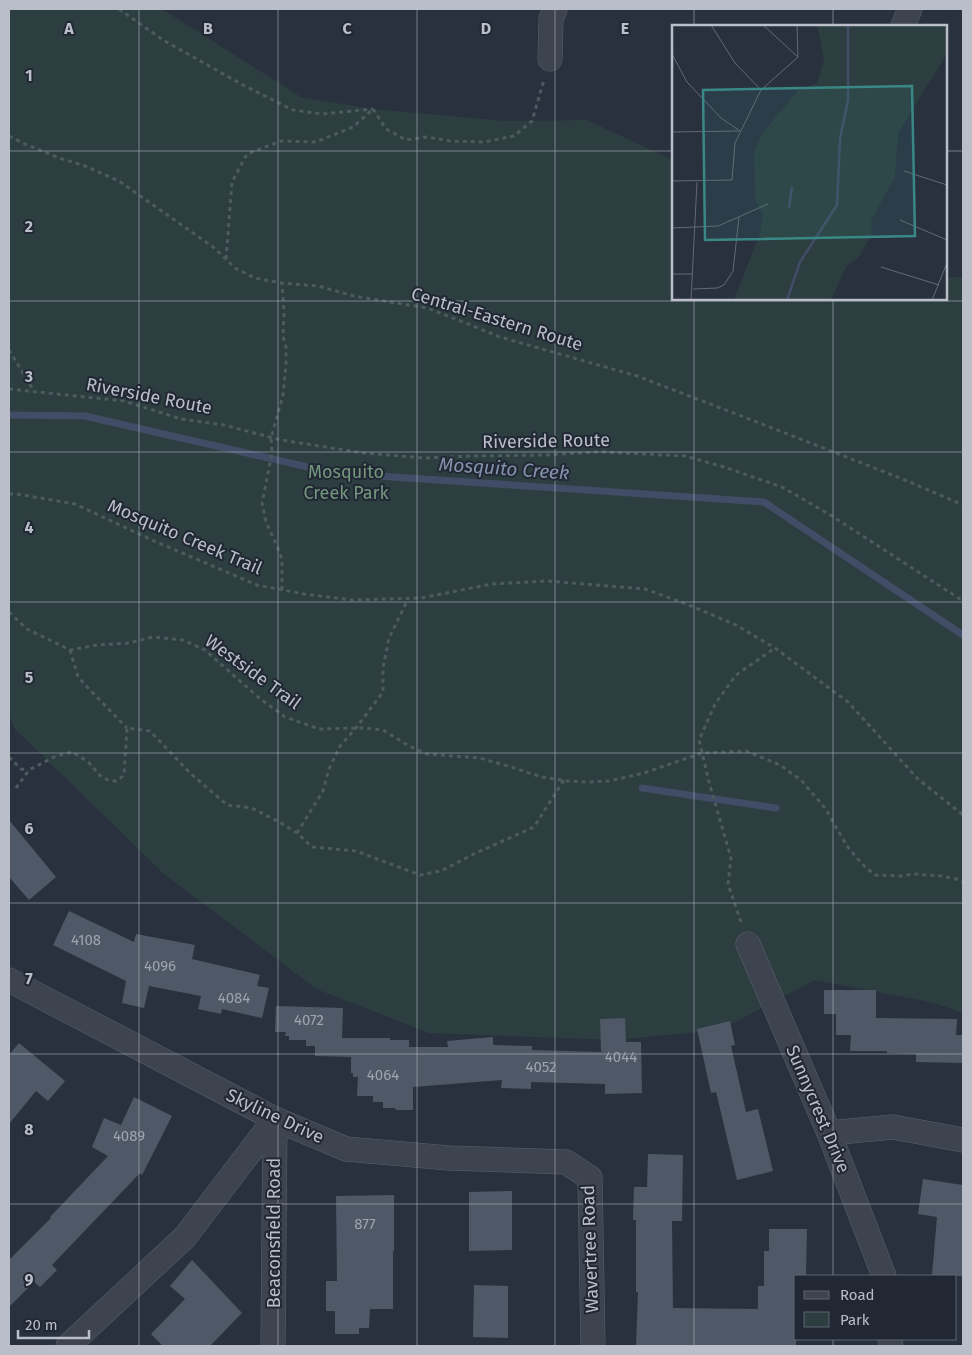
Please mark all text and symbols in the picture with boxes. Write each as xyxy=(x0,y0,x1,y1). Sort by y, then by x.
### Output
text: A xyxy=(63,19,74,38)
text: B xyxy=(203,19,213,38)
text: C xyxy=(342,19,352,38)
text: D xyxy=(481,19,491,38)
text: E xyxy=(621,19,629,38)
inset map xyxy=(672,25,947,300)
text: 1 xyxy=(25,66,33,85)
text: 2 xyxy=(25,217,33,236)
street label: Central-Eastern Route xyxy=(409,282,585,356)
text: 3 xyxy=(24,367,33,386)
street label: Riverside Route xyxy=(84,373,214,419)
street label: Riverside Route xyxy=(482,429,610,453)
water label: Mosquito Creek xyxy=(438,452,570,485)
park label: Mosquito Creek Park xyxy=(303,461,389,504)
street label: Mosquito Creek Trail xyxy=(104,494,266,580)
text: 4 xyxy=(24,518,34,537)
street label: Westside Trail xyxy=(201,630,305,714)
text: 5 xyxy=(25,668,34,687)
text: 6 xyxy=(24,819,34,838)
house number: 4108 xyxy=(71,931,101,949)
house number: 4096 xyxy=(144,957,176,975)
text: 7 xyxy=(25,969,33,988)
house number: 4084 xyxy=(218,989,250,1007)
house number: 4072 xyxy=(294,1011,324,1029)
street label: Sunnycrest Drive xyxy=(781,1042,855,1176)
house number: 4044 xyxy=(605,1048,637,1066)
house number: 4052 xyxy=(525,1058,557,1076)
house number: 4064 xyxy=(367,1066,399,1084)
street label: Skyline Drive xyxy=(223,1084,327,1148)
text: 8 xyxy=(24,1120,34,1139)
house number: 4089 xyxy=(113,1127,145,1145)
street label: Beaconsfield Road xyxy=(263,1158,285,1308)
street label: Wavertree Road xyxy=(577,1185,603,1313)
house number: 877 xyxy=(354,1215,376,1233)
text: 9 xyxy=(25,1270,34,1289)
legend xyxy=(794,1275,957,1340)
text: Road xyxy=(840,1286,875,1304)
scale bar xyxy=(18,1308,89,1340)
text: Park xyxy=(840,1311,870,1329)
text: 20 m xyxy=(25,1316,58,1334)

